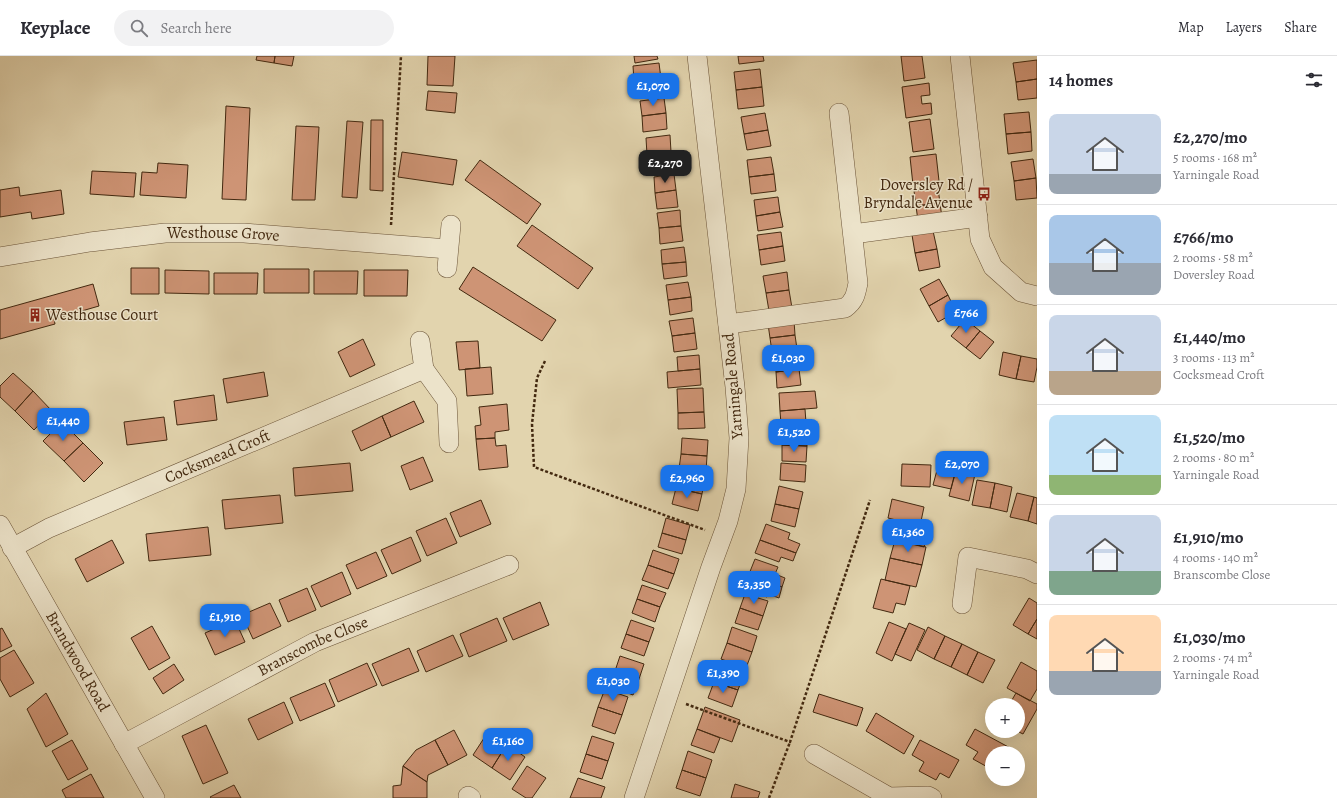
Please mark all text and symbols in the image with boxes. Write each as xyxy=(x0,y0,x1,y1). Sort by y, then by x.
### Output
search box xyxy=(114,10,394,46)
text: Keyplace xyxy=(20,15,90,41)
icon: search xyxy=(128,17,150,39)
text: Search here xyxy=(160,18,232,38)
text: Map xyxy=(1178,18,1204,37)
text: Layers xyxy=(1226,18,1262,37)
text: Share xyxy=(1284,18,1317,37)
text: 14 homes xyxy=(1049,69,1113,92)
icon: filters xyxy=(1303,69,1325,91)
pin: £1,070 xyxy=(620,73,686,107)
text: £1,070 xyxy=(636,77,670,94)
text: £2,270/mo xyxy=(1173,126,1247,149)
icon: home xyxy=(1081,130,1129,178)
text: 5 rooms · 168 m² xyxy=(1173,149,1257,166)
pin: £2,270 xyxy=(632,150,698,184)
text: £2,270 xyxy=(648,154,682,171)
text: Yarningale Road xyxy=(1173,166,1259,183)
place label: Doversley Rd / Bryndale Avenue xyxy=(863,174,973,214)
bus stop icon: Doversley Rd / Bryndale Avenue xyxy=(976,186,992,202)
street label: Westhouse Grove xyxy=(166,222,280,247)
text: £766/mo xyxy=(1173,226,1234,249)
icon: home xyxy=(1081,231,1129,279)
text: 2 rooms · 58 m² xyxy=(1173,249,1253,266)
text: Doversley Road xyxy=(1173,266,1254,283)
pin: £766 xyxy=(942,300,990,334)
place label: Westhouse Court xyxy=(45,304,158,326)
text: £766 xyxy=(954,304,978,321)
building icon: Westhouse Court xyxy=(27,307,43,323)
text: £1,440/mo xyxy=(1173,326,1246,349)
icon: home xyxy=(1081,331,1129,379)
street label: Yarningale Road xyxy=(717,332,749,441)
pin: £1,030 xyxy=(755,345,821,379)
text: £1,030 xyxy=(771,349,805,366)
text: 3 rooms · 113 m² xyxy=(1173,349,1255,366)
text: Cocksmead Croft xyxy=(1173,366,1264,383)
pin: £1,440 xyxy=(30,408,96,442)
text: £1,440 xyxy=(46,412,80,429)
pin: £1,520 xyxy=(761,419,827,453)
text: £1,520 xyxy=(777,423,811,440)
street label: Cocksmead Croft xyxy=(161,424,274,489)
text: £1,520/mo xyxy=(1173,426,1245,449)
icon: home xyxy=(1081,431,1129,479)
text: 2 rooms · 80 m² xyxy=(1173,449,1254,466)
pin: £2,070 xyxy=(929,451,995,485)
text: £2,070 xyxy=(944,455,980,472)
pin: £2,960 xyxy=(654,465,720,499)
text: Yarningale Road xyxy=(1173,466,1259,483)
text: £2,960 xyxy=(669,469,705,486)
pin: £1,360 xyxy=(875,519,941,553)
text: £1,360 xyxy=(891,523,925,540)
text: £1,910/mo xyxy=(1173,526,1244,549)
icon: home xyxy=(1081,531,1129,579)
text: 4 rooms · 140 m² xyxy=(1173,549,1258,566)
text: Branscombe Close xyxy=(1173,566,1270,583)
pin: £3,350 xyxy=(721,571,787,605)
text: £3,350 xyxy=(737,575,771,592)
pin: £1,910 xyxy=(192,604,258,638)
street label: Brandwood Road xyxy=(40,607,115,716)
text: £1,910 xyxy=(209,608,241,625)
street label: Branscombe Close xyxy=(254,611,371,682)
text: £1,030/mo xyxy=(1173,626,1246,649)
icon: home xyxy=(1081,631,1129,679)
text: 2 rooms · 74 m² xyxy=(1173,649,1252,666)
pin: £1,390 xyxy=(690,660,756,694)
text: £1,390 xyxy=(706,664,740,681)
text: Yarningale Road xyxy=(1173,666,1259,683)
pin: £1,030 xyxy=(580,668,646,702)
text: £1,030 xyxy=(596,672,630,689)
map controls xyxy=(985,698,1025,786)
button: + xyxy=(985,698,1025,738)
pin: £1,160 xyxy=(475,728,541,762)
text: £1,160 xyxy=(492,732,524,749)
button: − xyxy=(985,746,1025,786)

